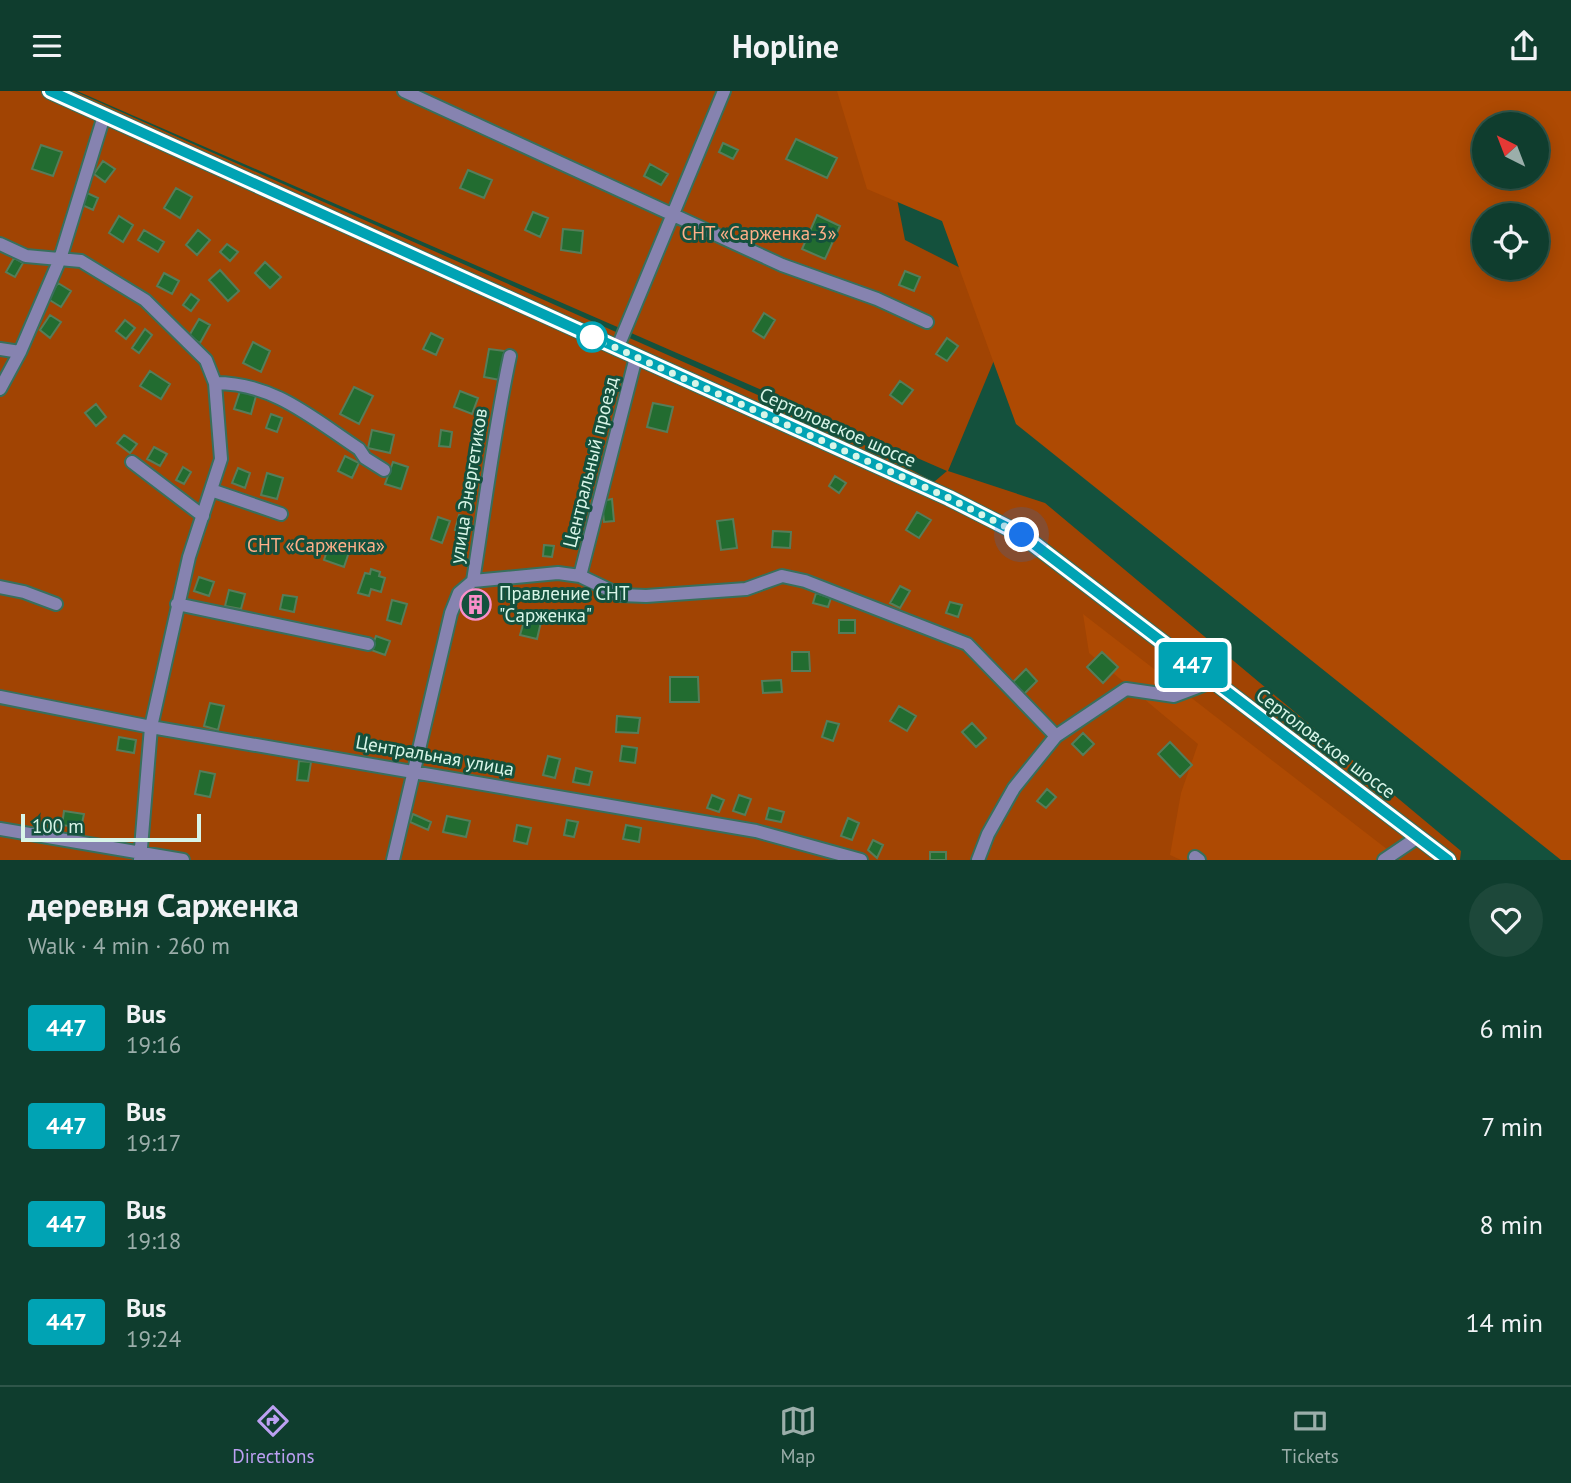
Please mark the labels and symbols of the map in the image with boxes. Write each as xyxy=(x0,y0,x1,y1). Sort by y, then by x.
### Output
north arrow xyxy=(1472,112,1549,189)
park label: СНТ «Сарженка-3» xyxy=(681,221,837,245)
unlabelled marker xyxy=(577,322,607,352)
street label: Центральный проезд xyxy=(557,374,623,550)
street label: Сертоловское шоссе xyxy=(756,382,920,472)
street label: улица Энергетиков xyxy=(444,406,492,566)
your location xyxy=(1004,517,1039,552)
park label: СНТ «Сарженка» xyxy=(247,533,385,557)
place label: Правление СНТ "Сарженка" xyxy=(499,581,630,627)
building icon: Правление СНТ "Сарженка" xyxy=(459,587,493,621)
line badge: 447 xyxy=(1153,642,1233,688)
street label: Сертоловское шоссе xyxy=(1251,683,1401,803)
street label: Центральная улица xyxy=(354,729,516,781)
scale bar xyxy=(21,811,201,843)

